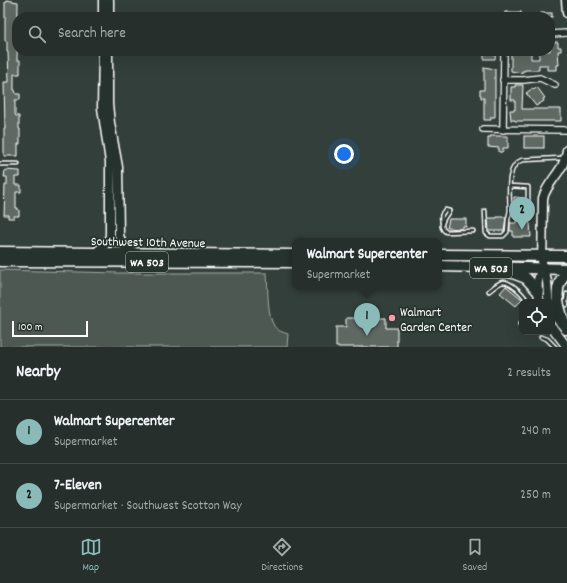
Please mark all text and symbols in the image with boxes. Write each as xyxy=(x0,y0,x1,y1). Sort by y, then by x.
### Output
search box xyxy=(12,12,555,56)
icon: search xyxy=(26,23,48,45)
text: Search here xyxy=(58,23,126,45)
your location xyxy=(334,144,354,164)
pin: 2 xyxy=(509,197,535,230)
street label: Southwest 10th Avenue xyxy=(91,233,206,254)
popup xyxy=(292,238,442,290)
text: Walmart Supercenter xyxy=(307,244,427,266)
road number: WA 503 xyxy=(126,252,168,272)
road number: WA 503 xyxy=(470,258,512,278)
text: Supermarket xyxy=(307,266,370,285)
map controls xyxy=(519,299,555,335)
button: locate xyxy=(519,299,555,335)
pin: 1 xyxy=(354,303,380,336)
place label: Walmart Garden Center xyxy=(400,304,472,338)
marker: Walmart Garden Center xyxy=(387,313,397,323)
scale bar xyxy=(12,319,88,338)
text: 100 m xyxy=(18,320,42,336)
text: Nearby xyxy=(16,361,60,385)
text: 2 results xyxy=(507,364,551,383)
text: Walmart Supercenter xyxy=(54,411,175,433)
text: 1 xyxy=(28,422,30,441)
text: 240 m xyxy=(521,422,551,441)
text: Supermarket xyxy=(54,433,118,452)
text: 7-Eleven xyxy=(54,475,102,497)
text: 2 xyxy=(26,486,32,505)
text: 250 m xyxy=(520,486,551,505)
text: Supermarket · Southwest Scotton Way xyxy=(54,497,242,516)
tab: Map xyxy=(80,536,102,576)
tab: Directions xyxy=(261,536,303,576)
tab: Saved xyxy=(463,536,487,576)

